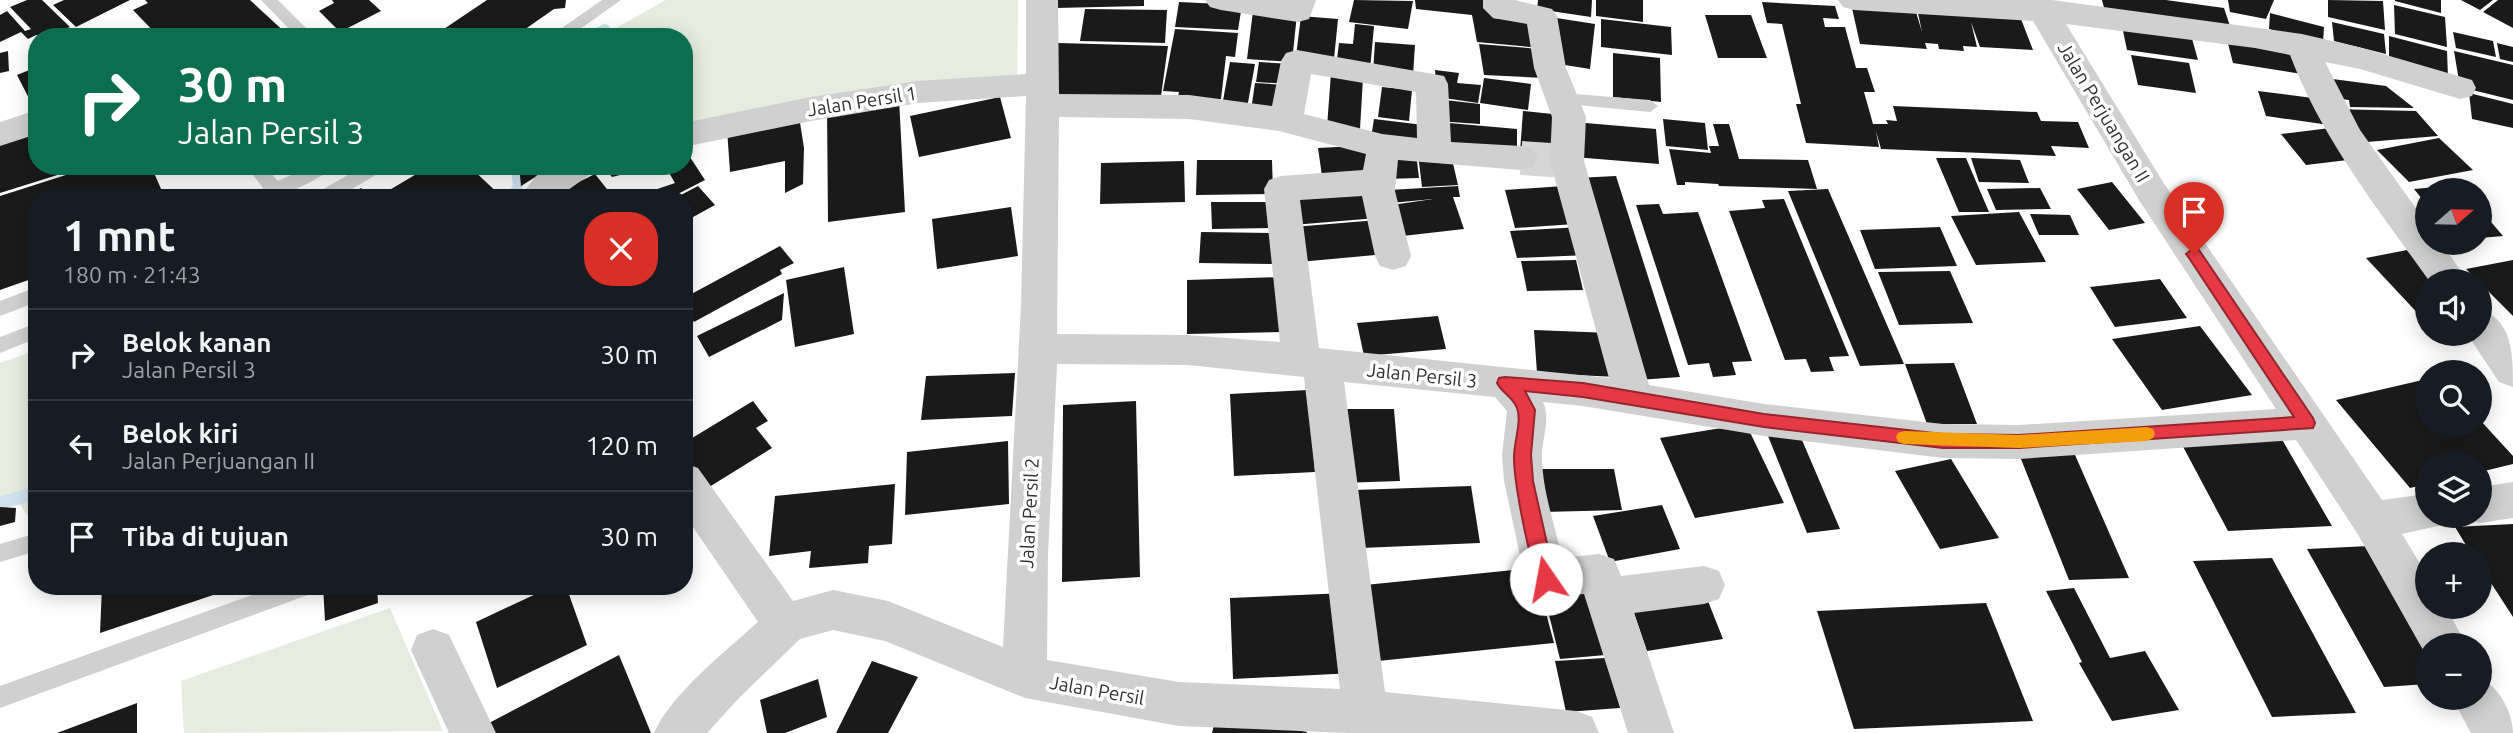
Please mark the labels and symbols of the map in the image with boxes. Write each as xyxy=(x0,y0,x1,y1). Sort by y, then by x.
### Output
street label: Jalan Perjuangan II xyxy=(2054,38,2154,186)
street label: Jalan Persil 1 xyxy=(806,81,918,121)
north arrow xyxy=(2415,178,2492,256)
pin xyxy=(2164,182,2224,254)
street label: Jalan Persil 3 xyxy=(1366,358,1478,392)
street label: Jalan Persil 2 xyxy=(1015,457,1043,569)
position arrow xyxy=(1509,542,1583,616)
street label: Jalan Persil xyxy=(1048,671,1146,709)

